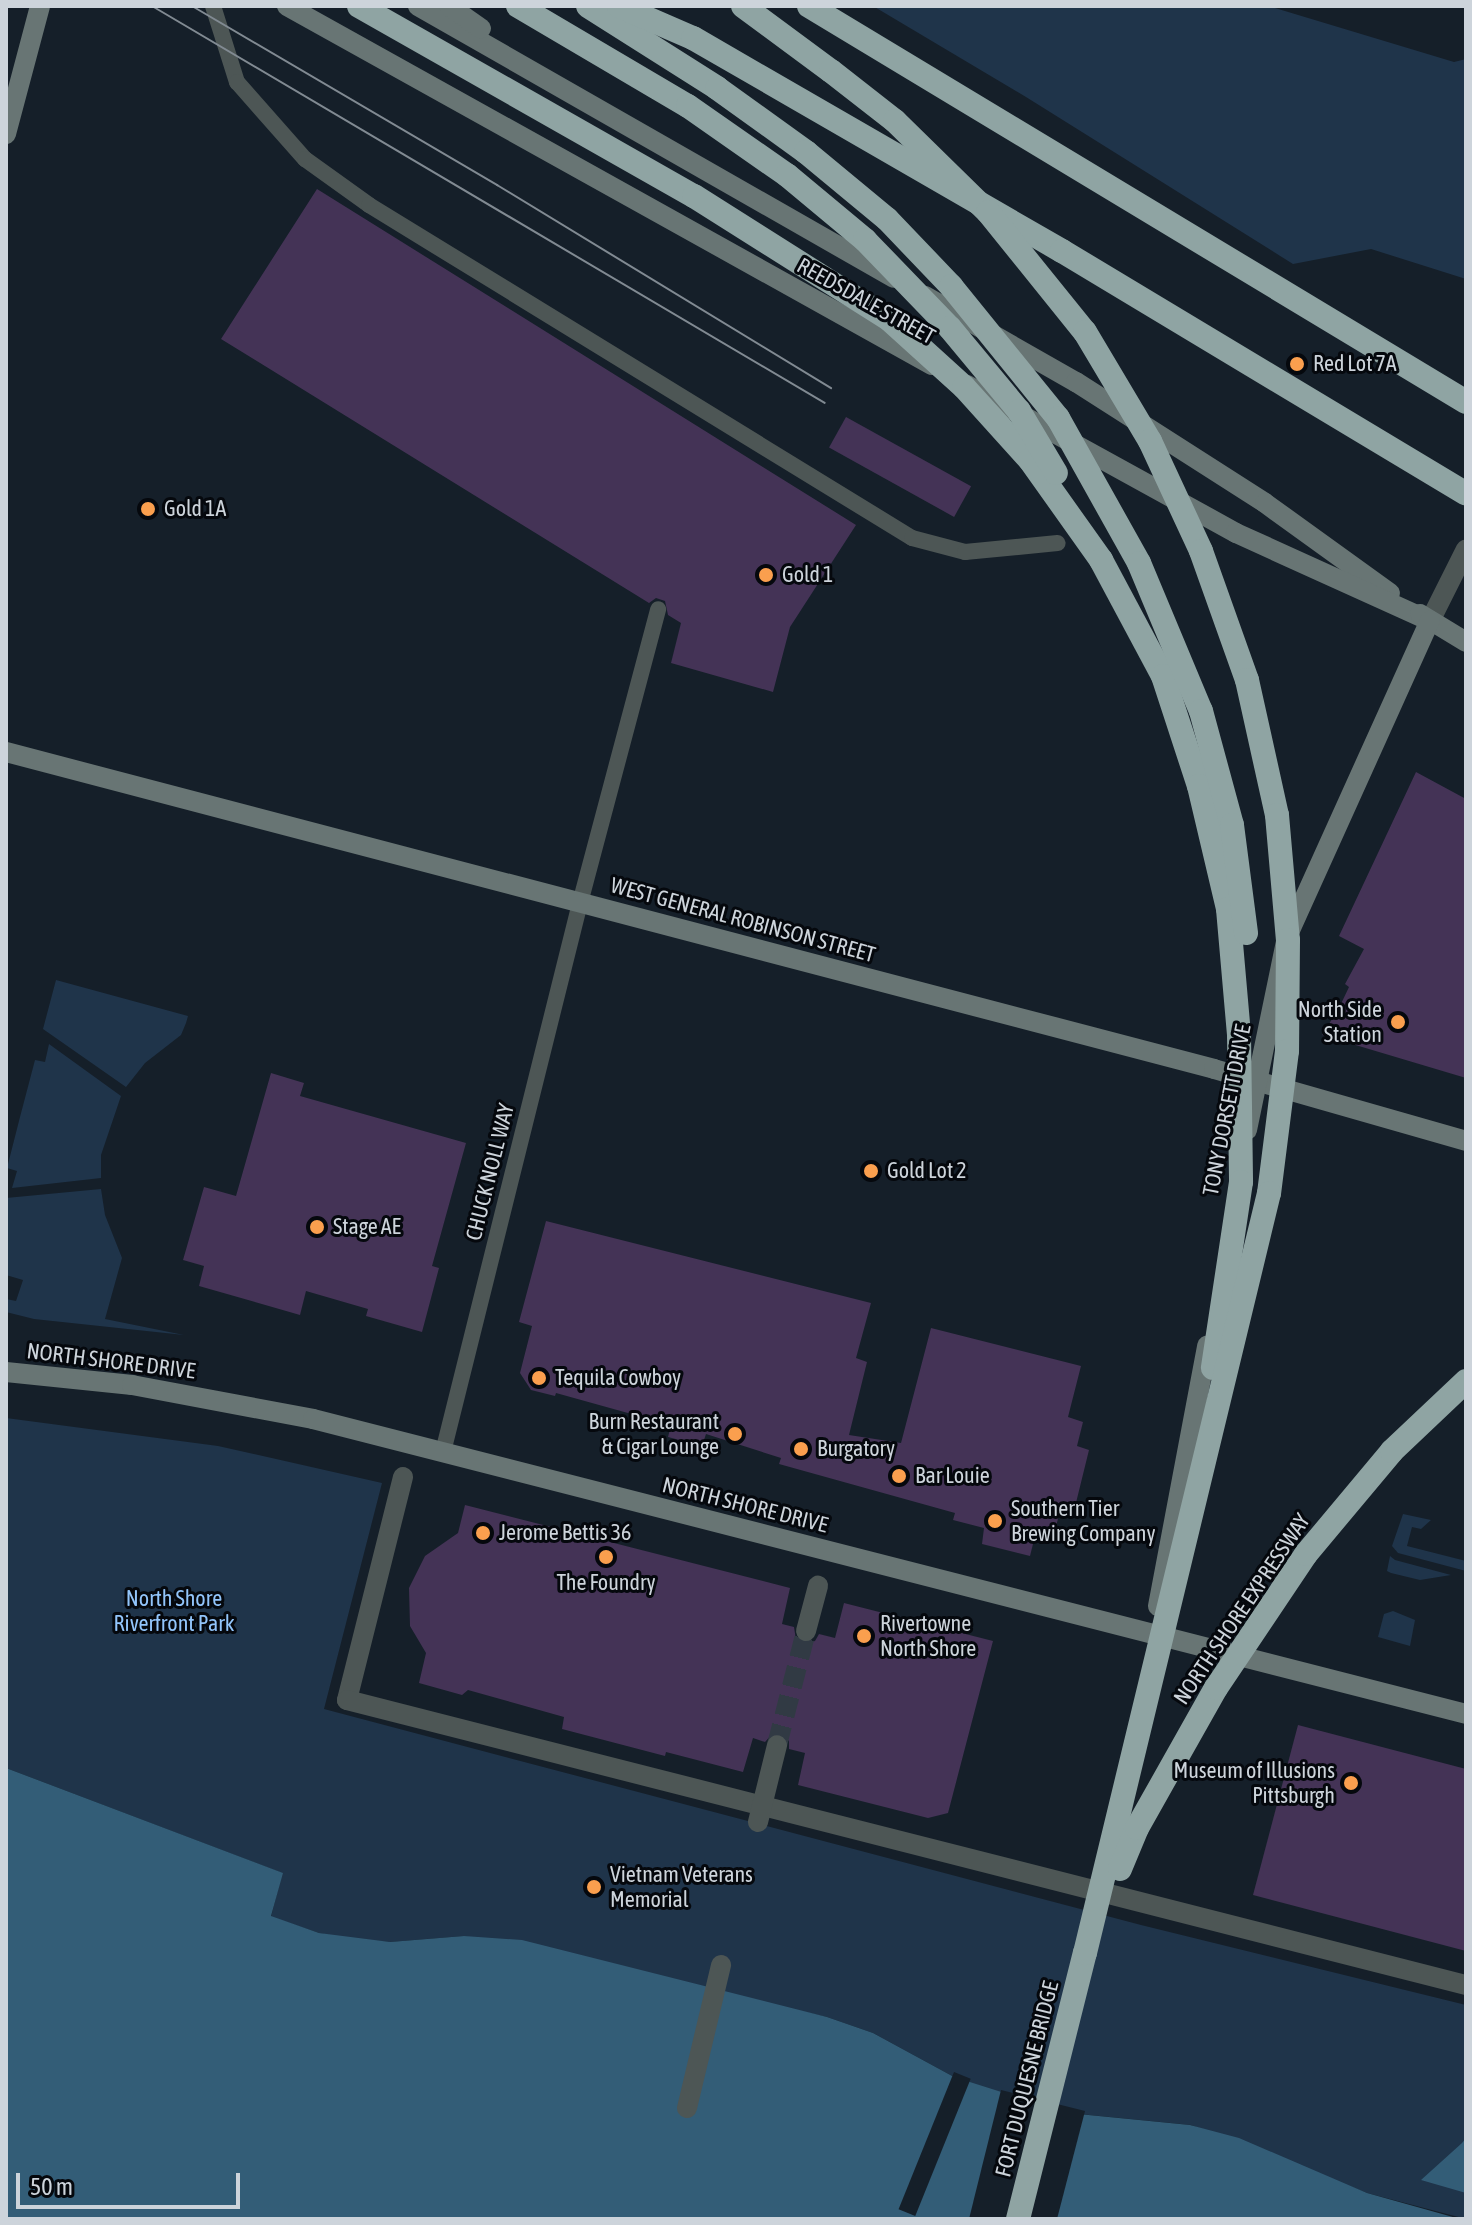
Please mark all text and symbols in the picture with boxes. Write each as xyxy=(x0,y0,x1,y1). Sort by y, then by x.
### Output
street label: REEDSDALE STREET xyxy=(792,252,940,350)
place label: Red Lot 7A xyxy=(1313,351,1397,377)
marker: Red Lot 7A xyxy=(1288,355,1306,373)
place label: Gold 1A xyxy=(164,496,226,522)
marker: Gold 1A xyxy=(139,500,157,518)
place label: Gold 1 xyxy=(782,562,833,588)
marker: Gold 1 xyxy=(757,566,775,584)
street label: WEST GENERAL ROBINSON STREET xyxy=(608,872,878,968)
place label: North Side Station xyxy=(1298,996,1382,1048)
marker: North Side Station xyxy=(1389,1013,1407,1031)
street label: TONY DORSETT DRIVE xyxy=(1197,1022,1257,1198)
street label: CHUCK NOLL WAY xyxy=(460,1101,520,1243)
place label: Gold Lot 2 xyxy=(887,1158,967,1184)
marker: Gold Lot 2 xyxy=(862,1162,880,1180)
place label: Stage AE xyxy=(333,1214,401,1240)
marker: Stage AE xyxy=(308,1218,326,1236)
street label: NORTH SHORE DRIVE xyxy=(25,1338,197,1384)
place label: Tequila Cowboy xyxy=(555,1365,681,1391)
marker: Tequila Cowboy xyxy=(530,1369,548,1387)
place label: Burn Restaurant & Cigar Lounge xyxy=(589,1408,719,1460)
marker: Burn Restaurant & Cigar Lounge xyxy=(726,1425,744,1443)
place label: Burgatory xyxy=(817,1436,895,1462)
marker: Burgatory xyxy=(792,1440,810,1458)
place label: Bar Louie xyxy=(915,1463,990,1489)
marker: Bar Louie xyxy=(890,1467,908,1485)
street label: NORTH SHORE DRIVE xyxy=(660,1472,830,1538)
place label: Southern Tier Brewing Company xyxy=(1011,1495,1155,1546)
street label: NORTH SHORE EXPRESSWAY xyxy=(1168,1509,1316,1709)
marker: Southern Tier Brewing Company xyxy=(986,1512,1004,1530)
place label: Jerome Bettis 36 xyxy=(499,1520,631,1546)
marker: Jerome Bettis 36 xyxy=(474,1524,492,1542)
marker: The Foundry xyxy=(597,1548,615,1566)
place label: The Foundry xyxy=(557,1570,655,1596)
park label: North Shore Riverfront Park xyxy=(114,1585,234,1636)
place label: Rivertowne North Shore xyxy=(880,1610,976,1662)
marker: Rivertowne North Shore xyxy=(855,1627,873,1645)
place label: Museum of Illusions Pittsburgh xyxy=(1173,1757,1335,1808)
marker: Museum of Illusions Pittsburgh xyxy=(1342,1774,1360,1792)
place label: Vietnam Veterans Memorial xyxy=(610,1861,753,1912)
marker: Vietnam Veterans Memorial xyxy=(585,1878,603,1896)
street label: FORT DUQUESNE BRIDGE xyxy=(990,1978,1064,2180)
scale bar xyxy=(20,2157,244,2207)
text: 50 m xyxy=(30,2173,73,2200)

